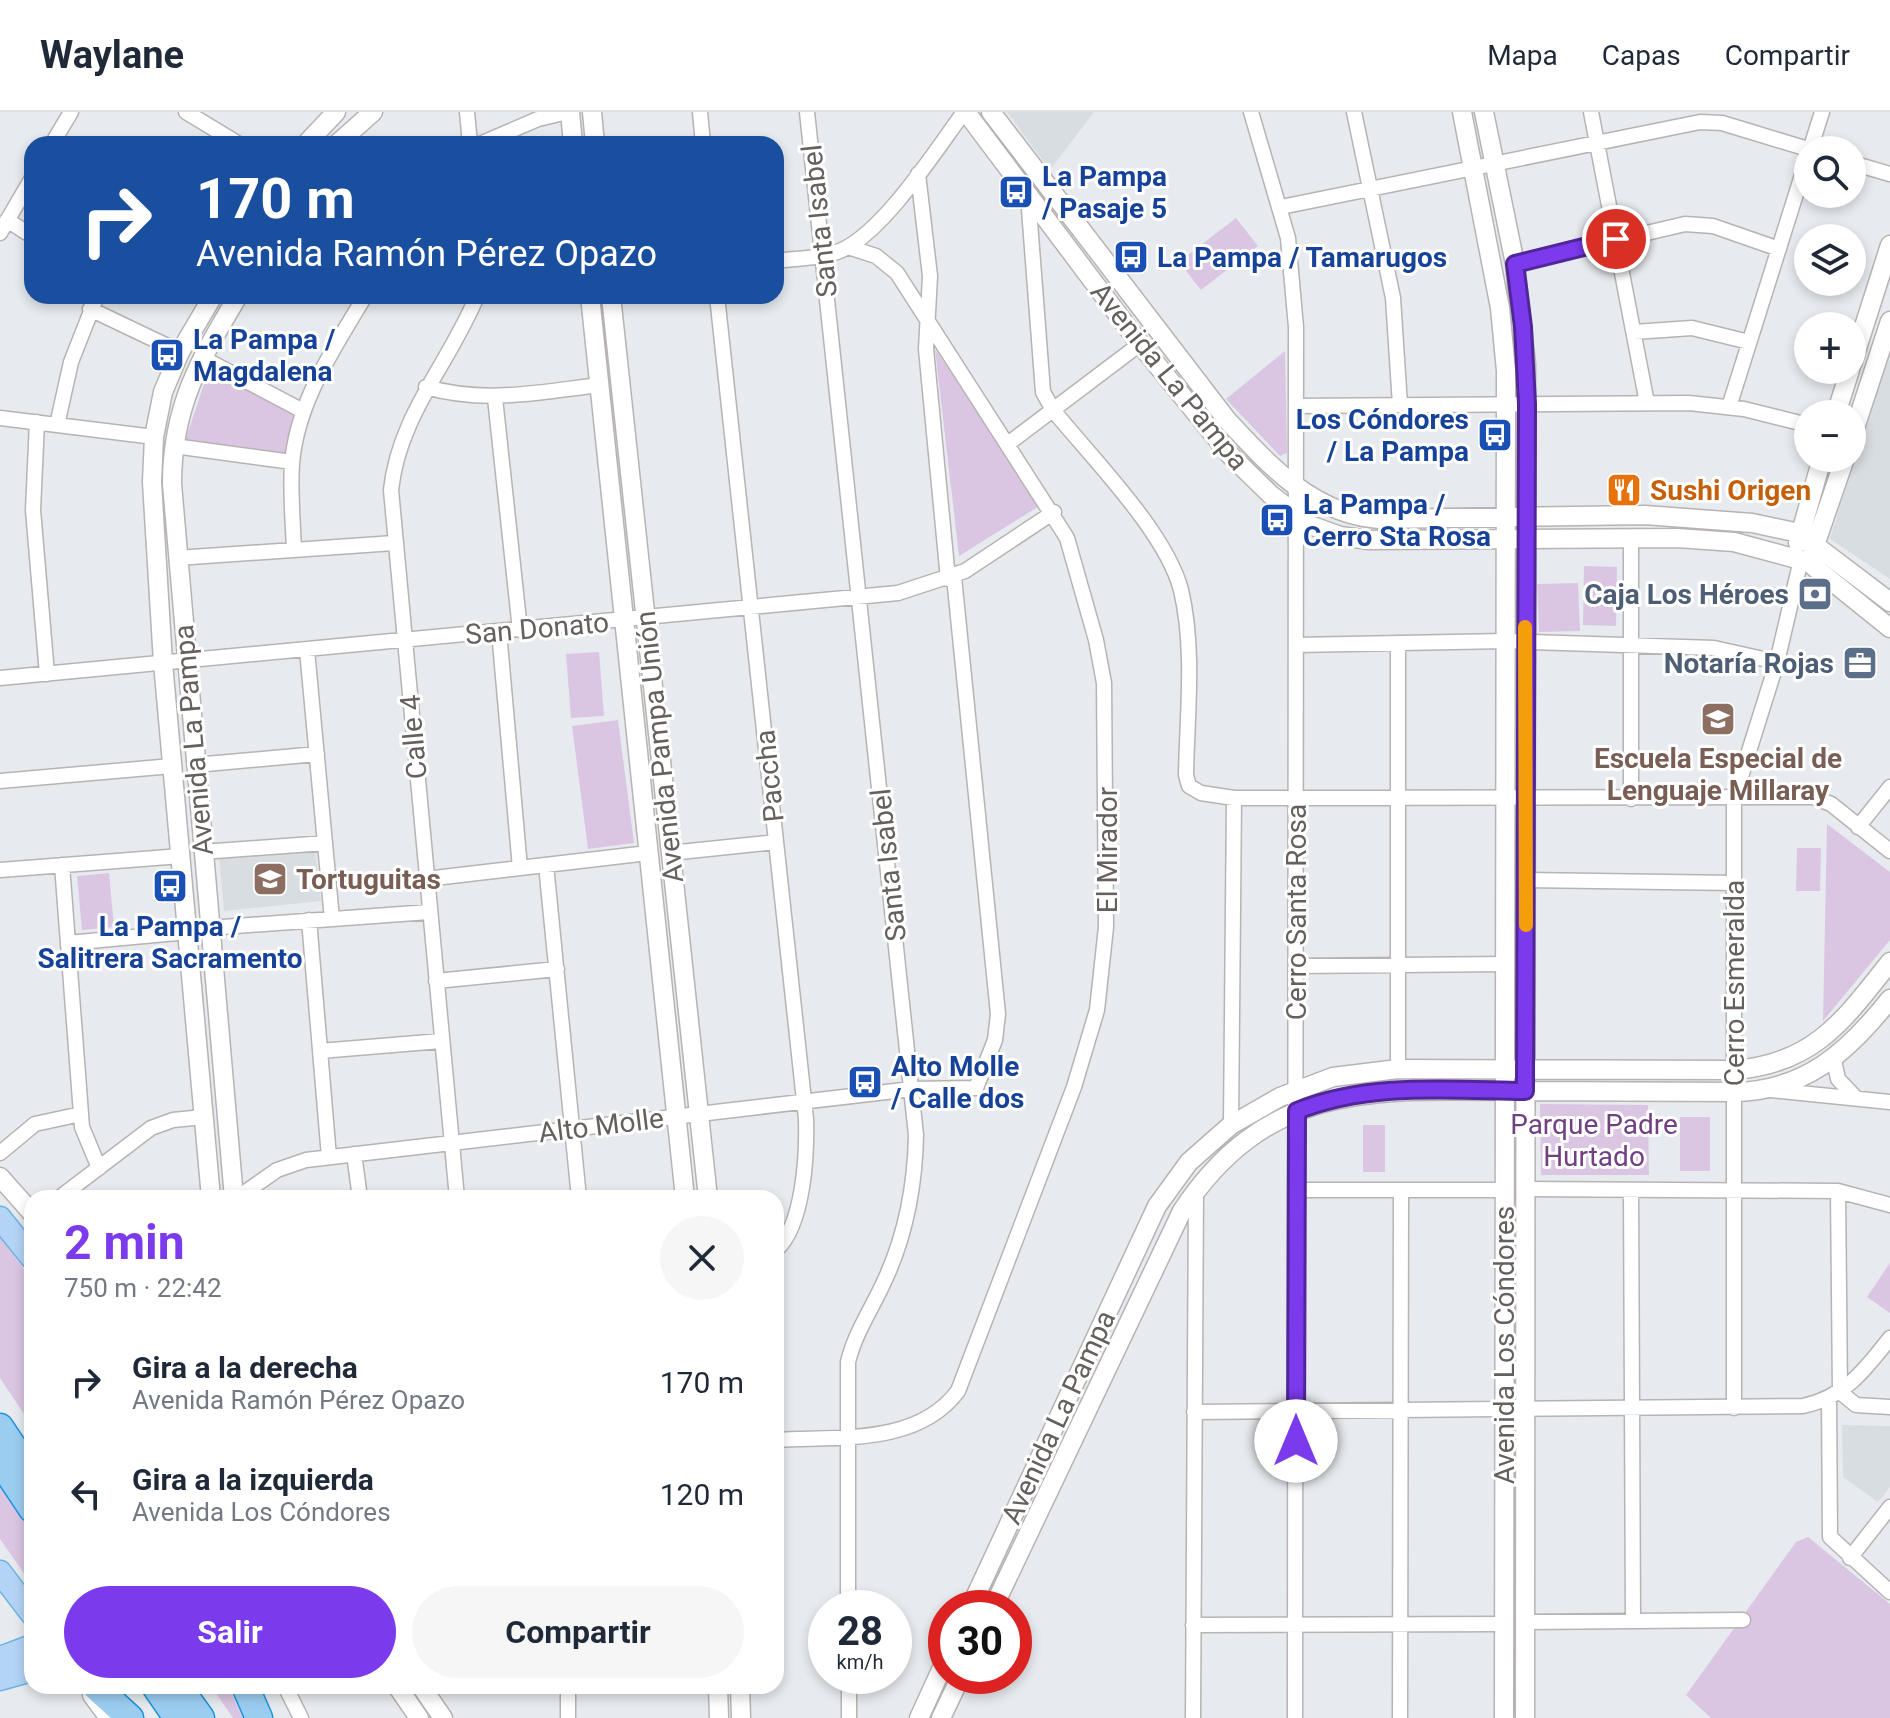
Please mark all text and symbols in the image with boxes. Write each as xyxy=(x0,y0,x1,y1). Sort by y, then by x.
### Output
text: Waylane xyxy=(40,33,184,77)
text: Mapa xyxy=(1487,39,1558,72)
text: Capas xyxy=(1602,39,1681,72)
text: Compartir xyxy=(1725,39,1850,72)
map controls xyxy=(1794,136,1866,472)
button: search xyxy=(1794,136,1866,208)
street label: Santa Isabel xyxy=(795,143,844,299)
place label: La Pampa / Pasaje 5 xyxy=(1041,160,1167,225)
text: 170 m xyxy=(196,166,355,232)
icon: right xyxy=(64,168,168,272)
bus stop icon: La Pampa / Pasaje 5 xyxy=(997,173,1035,211)
pin xyxy=(1582,205,1650,273)
icon: arrive xyxy=(1594,217,1638,261)
button: layers xyxy=(1794,224,1866,296)
text: Avenida Ramón Pérez Opazo xyxy=(196,233,657,275)
bus stop icon: La Pampa / Tamarugos xyxy=(1112,238,1150,276)
place label: La Pampa / Tamarugos xyxy=(1157,241,1447,274)
street label: Avenida La Pampa xyxy=(1084,276,1255,477)
button: + xyxy=(1794,312,1866,384)
place label: La Pampa / Magdalena xyxy=(193,323,336,388)
bus stop icon: La Pampa / Magdalena xyxy=(148,336,186,374)
button: − xyxy=(1794,400,1866,472)
place label: Los Cóndores / La Pampa xyxy=(1296,403,1469,468)
bus stop icon: Los Cóndores / La Pampa xyxy=(1476,416,1514,454)
restaurant icon: Sushi Origen xyxy=(1605,471,1643,509)
place label: Sushi Origen xyxy=(1650,474,1811,507)
place label: La Pampa / Cerro Sta Rosa xyxy=(1303,488,1491,553)
bus stop icon: La Pampa / Cerro Sta Rosa xyxy=(1258,501,1296,539)
bank icon: Caja Los Héroes xyxy=(1796,575,1834,613)
place label: Caja Los Héroes xyxy=(1584,578,1789,611)
street label: San Donato xyxy=(464,606,610,651)
street label: Avenida Pampa Unión xyxy=(629,609,690,884)
street label: Avenida La Pampa xyxy=(167,623,220,857)
office icon: Notaría Rojas xyxy=(1841,644,1879,682)
place label: Notaría Rojas xyxy=(1664,647,1834,680)
street label: Calle 4 xyxy=(393,693,434,781)
school or university icon: Escuela Especial de Lenguaje Millaray xyxy=(1699,700,1737,738)
street label: Paccha xyxy=(748,728,791,824)
place label: Escuela Especial de Lenguaje Millaray xyxy=(1594,742,1842,807)
street label: El Mirador xyxy=(1091,786,1124,913)
street label: Santa Isabel xyxy=(864,787,913,943)
street label: Cerro Santa Rosa xyxy=(1280,804,1313,1020)
school or university icon: Tortuguitas xyxy=(251,860,289,898)
place label: Tortuguitas xyxy=(296,863,441,896)
bus stop icon: La Pampa / Salitrera Sacramento xyxy=(151,867,189,905)
street label: Cerro Esmeralda xyxy=(1718,880,1751,1086)
place label: La Pampa / Salitrera Sacramento xyxy=(38,910,302,975)
place label: Alto Molle / Calle dos xyxy=(890,1050,1025,1115)
bus stop icon: Alto Molle / Calle dos xyxy=(846,1063,884,1101)
street label: Alto Molle xyxy=(537,1101,665,1150)
park label: Parque Padre Hurtado xyxy=(1510,1108,1678,1173)
street label: Avenida Los Cóndores xyxy=(1488,1206,1521,1484)
text: 2 min xyxy=(64,1214,185,1271)
button: close xyxy=(660,1216,744,1300)
text: 750 m · 22:42 xyxy=(64,1273,222,1303)
street label: Avenida La Pampa xyxy=(995,1305,1122,1529)
text: Gira a la derecha xyxy=(132,1350,358,1385)
icon: right xyxy=(64,1360,108,1404)
text: 170 m xyxy=(660,1365,744,1400)
text: Avenida Ramón Pérez Opazo xyxy=(132,1385,465,1415)
position arrow xyxy=(1254,1399,1338,1483)
text: Gira a la izquierda xyxy=(132,1462,374,1497)
icon: left xyxy=(64,1472,108,1516)
text: 120 m xyxy=(660,1477,744,1512)
text: Avenida Los Cóndores xyxy=(132,1497,391,1527)
button: Salir xyxy=(64,1586,396,1678)
button: Compartir xyxy=(412,1586,744,1678)
speed limit sign: 30 xyxy=(928,1590,1032,1694)
text: 28 xyxy=(837,1608,883,1655)
text: km/h xyxy=(837,1650,883,1674)

